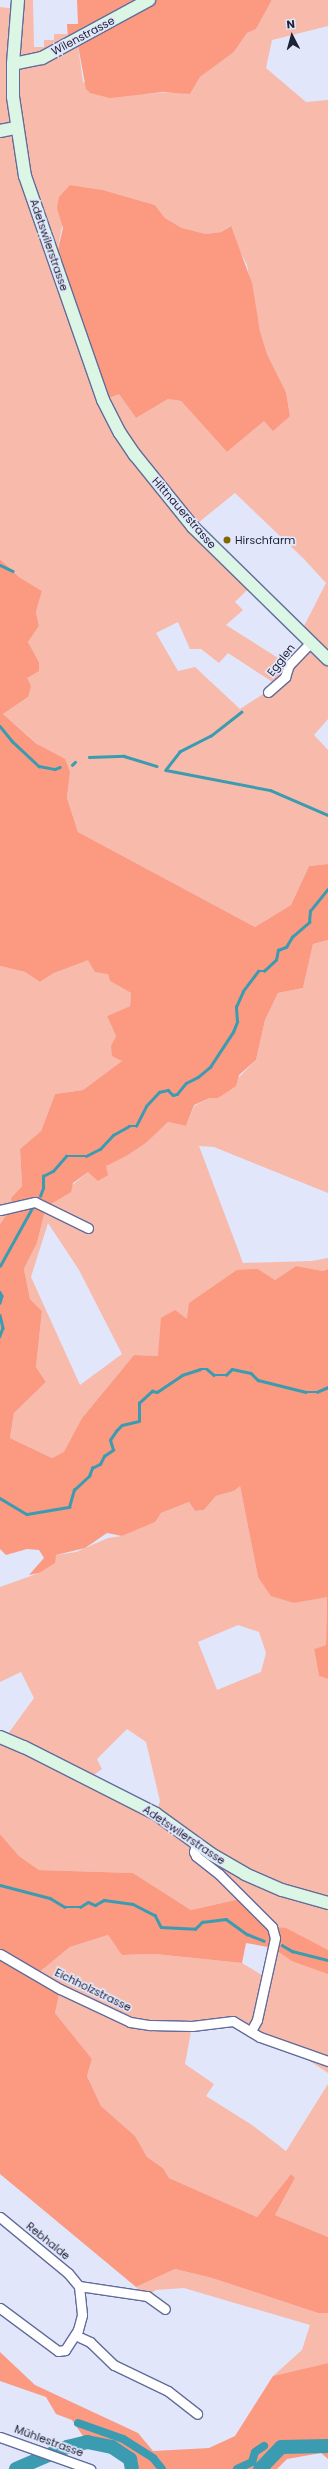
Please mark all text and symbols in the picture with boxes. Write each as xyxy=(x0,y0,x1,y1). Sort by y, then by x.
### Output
street label: Wilenstrasse xyxy=(49,14,117,58)
north arrow xyxy=(272,16,312,56)
text: N xyxy=(286,16,296,32)
street label: Adetswilerstrasse xyxy=(27,197,71,293)
street label: Hittnauerstrasse xyxy=(149,475,219,551)
place label: Hirschfarm xyxy=(235,533,295,547)
marker: Hirschfarm xyxy=(222,535,232,545)
street label: Egglen xyxy=(264,641,298,679)
street label: Adetswilerstrasse xyxy=(140,1803,228,1867)
street label: Eichholzstrasse xyxy=(53,1966,133,2014)
street label: Rebhalde xyxy=(23,2219,73,2263)
street label: Mühlestrasse xyxy=(13,2422,85,2460)

